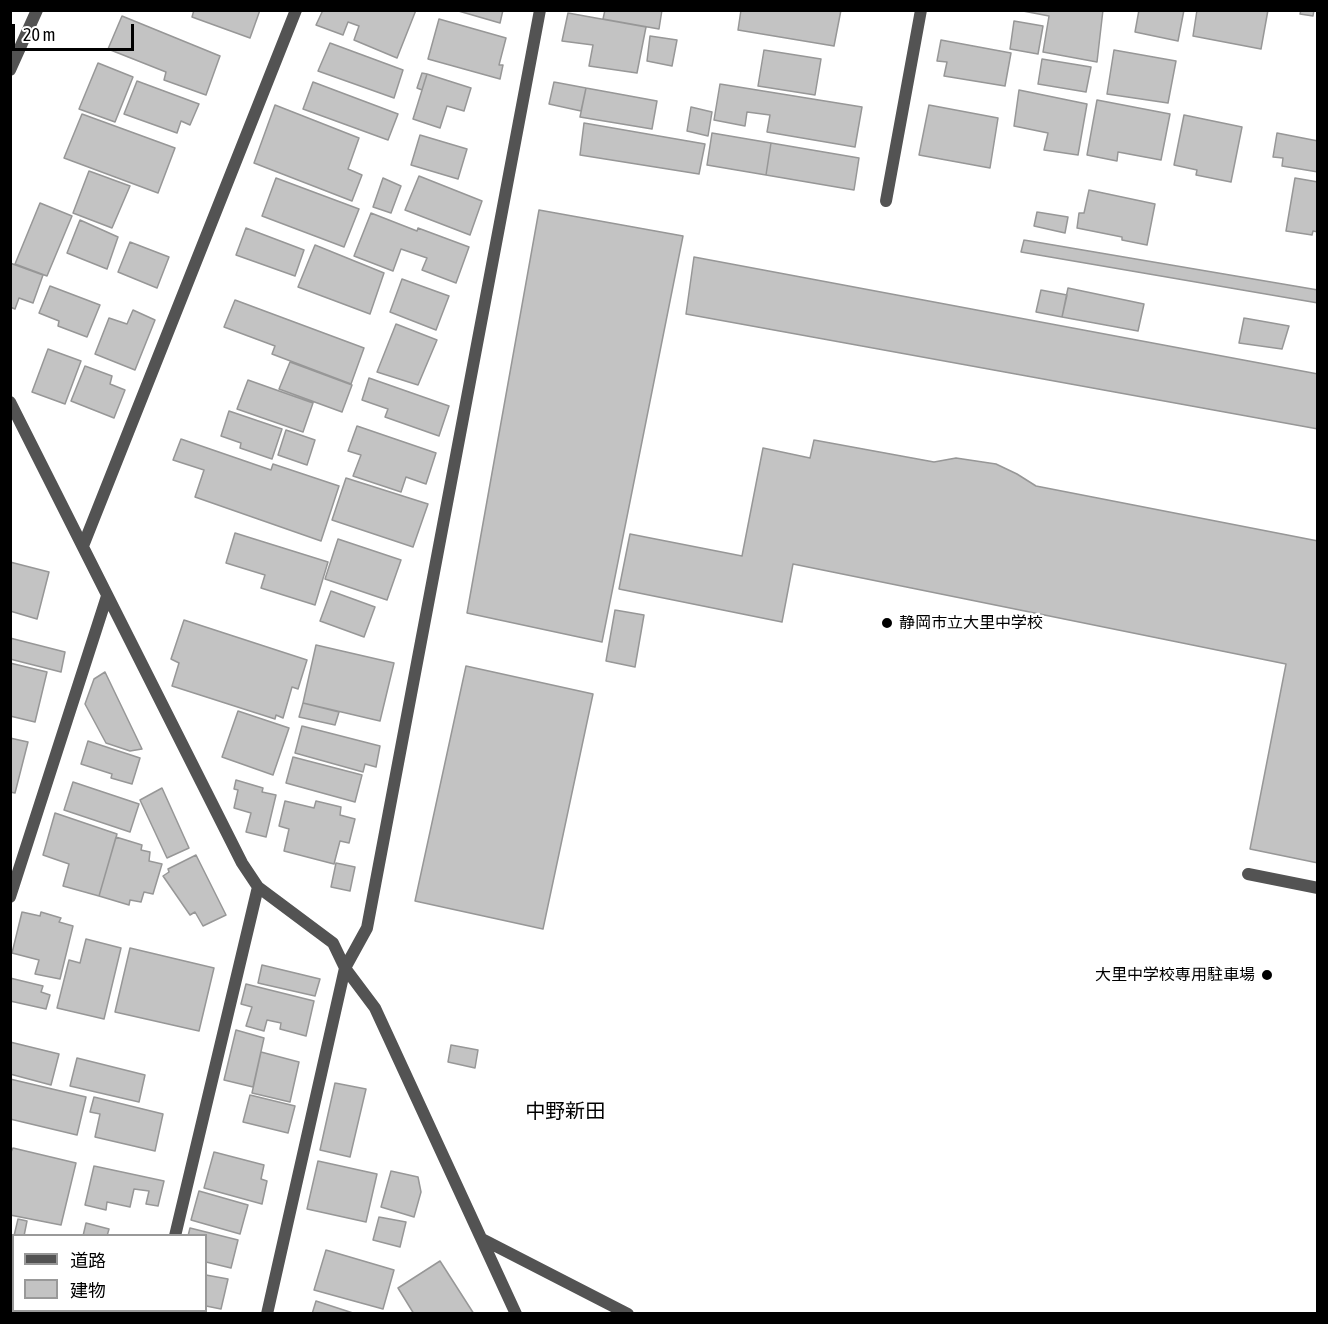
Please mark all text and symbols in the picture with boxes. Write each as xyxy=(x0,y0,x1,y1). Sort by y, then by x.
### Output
scale bar xyxy=(15,12,136,50)
text: 20 m xyxy=(23,24,55,45)
place label: 静岡市立大里中学校 xyxy=(899,613,1043,633)
marker: 静岡市立大里中学校 xyxy=(880,616,894,630)
place label: 大里中学校専用駐車場 xyxy=(1095,965,1255,985)
marker: 大里中学校専用駐車場 xyxy=(1260,968,1274,982)
district label: 中野新田 xyxy=(525,1100,605,1124)
legend xyxy=(12,1234,207,1312)
text: 道路 xyxy=(70,1250,106,1271)
text: 建物 xyxy=(70,1280,106,1301)

